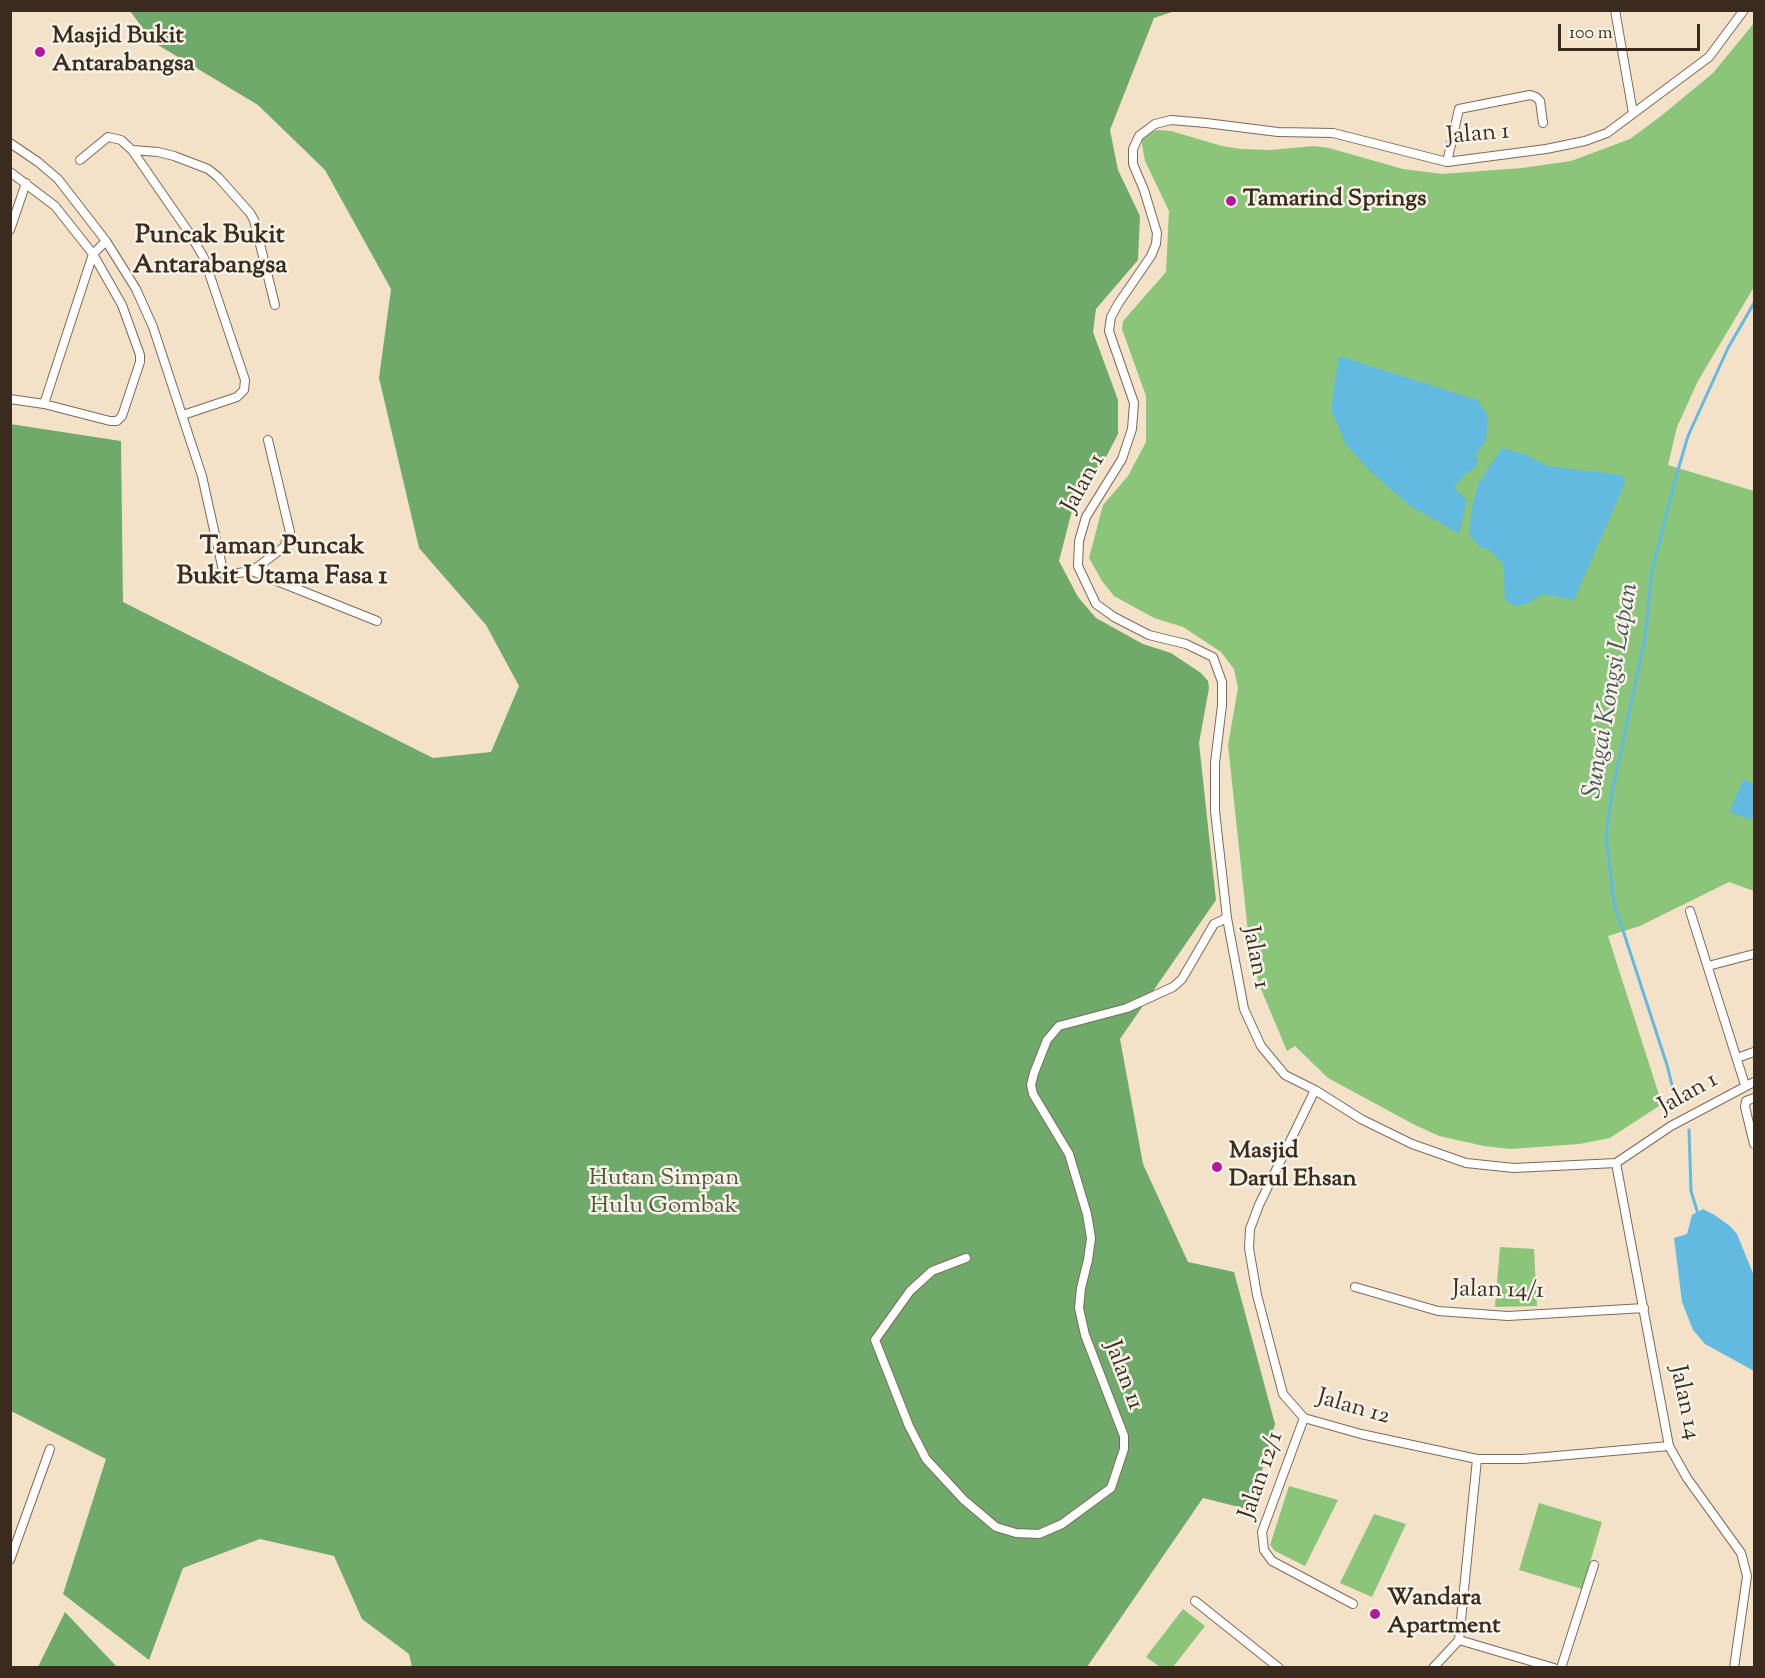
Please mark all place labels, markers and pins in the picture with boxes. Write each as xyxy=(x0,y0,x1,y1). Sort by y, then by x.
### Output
place label: Masjid Bukit Antarabangsa xyxy=(52,24,195,80)
marker: Masjid Bukit Antarabangsa xyxy=(33,45,47,59)
place label: Tamarind Springs xyxy=(1243,187,1426,215)
marker: Tamarind Springs xyxy=(1224,194,1238,208)
place label: Masjid Darul Ehsan xyxy=(1229,1139,1357,1195)
marker: Masjid Darul Ehsan xyxy=(1210,1160,1224,1174)
place label: Wandara Apartment xyxy=(1387,1586,1500,1642)
marker: Wandara Apartment xyxy=(1368,1607,1382,1621)

